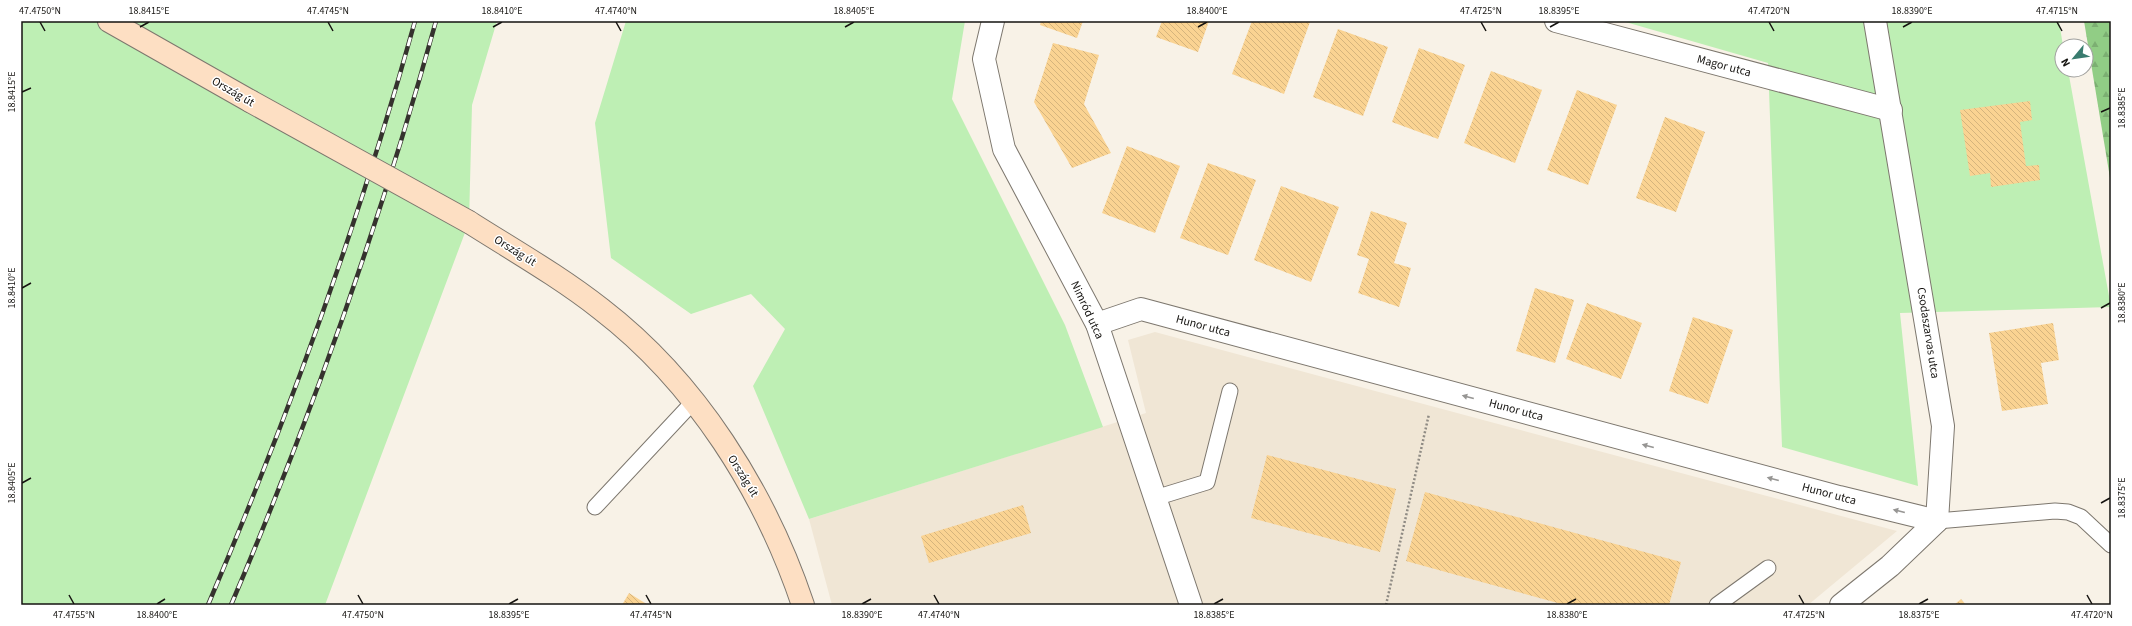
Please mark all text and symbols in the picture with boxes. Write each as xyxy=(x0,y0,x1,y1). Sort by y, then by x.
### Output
text: 47.4750°N xyxy=(19,4,61,18)
text: 18.8415°E xyxy=(129,4,169,18)
text: 47.4745°N xyxy=(307,4,349,18)
text: 18.8410°E xyxy=(482,4,522,18)
text: 47.4740°N xyxy=(595,4,637,18)
text: 18.8405°E xyxy=(834,4,874,18)
text: 18.8400°E xyxy=(1187,4,1227,18)
text: 47.4725°N xyxy=(1460,4,1502,18)
text: 18.8395°E xyxy=(1539,4,1579,18)
text: 47.4720°N xyxy=(1748,4,1790,18)
text: 18.8390°E xyxy=(1892,4,1932,18)
text: 47.4715°N xyxy=(2036,4,2078,18)
north arrow xyxy=(2054,38,2094,78)
street label: Magor utca xyxy=(1695,51,1753,81)
text: N xyxy=(2057,56,2074,69)
text: 18.8415°E xyxy=(5,72,19,112)
street label: Ország út xyxy=(208,73,258,111)
text: 18.8385°E xyxy=(2115,88,2129,128)
street label: Ország út xyxy=(491,231,539,271)
text: 18.8410°E xyxy=(5,268,19,308)
street label: Nimród utca xyxy=(1066,278,1108,342)
text: 18.8380°E xyxy=(2115,283,2129,323)
street label: Csodaszarvas utca xyxy=(1912,286,1944,380)
street label: Hunor utca xyxy=(1174,311,1232,341)
one-way arrow xyxy=(1462,394,1474,400)
street label: Hunor utca xyxy=(1487,395,1545,425)
one-way arrow xyxy=(1642,442,1654,448)
street label: Ország út xyxy=(723,452,763,500)
text: 18.8405°E xyxy=(5,463,19,503)
one-way arrow xyxy=(1767,476,1779,482)
text: 18.8375°E xyxy=(2115,478,2129,518)
street label: Hunor utca xyxy=(1800,479,1858,509)
one-way arrow xyxy=(1893,508,1906,514)
text: 47.4755°N xyxy=(53,608,95,622)
text: 18.8400°E xyxy=(137,608,177,622)
text: 47.4750°N xyxy=(342,608,384,622)
text: 18.8395°E xyxy=(489,608,529,622)
text: 47.4745°N xyxy=(630,608,672,622)
text: 18.8390°E xyxy=(842,608,882,622)
text: 47.4740°N xyxy=(918,608,960,622)
text: 18.8385°E xyxy=(1194,608,1234,622)
text: 18.8380°E xyxy=(1547,608,1587,622)
text: 47.4725°N xyxy=(1783,608,1825,622)
text: 18.8375°E xyxy=(1899,608,1939,622)
text: 47.4720°N xyxy=(2071,608,2113,622)

